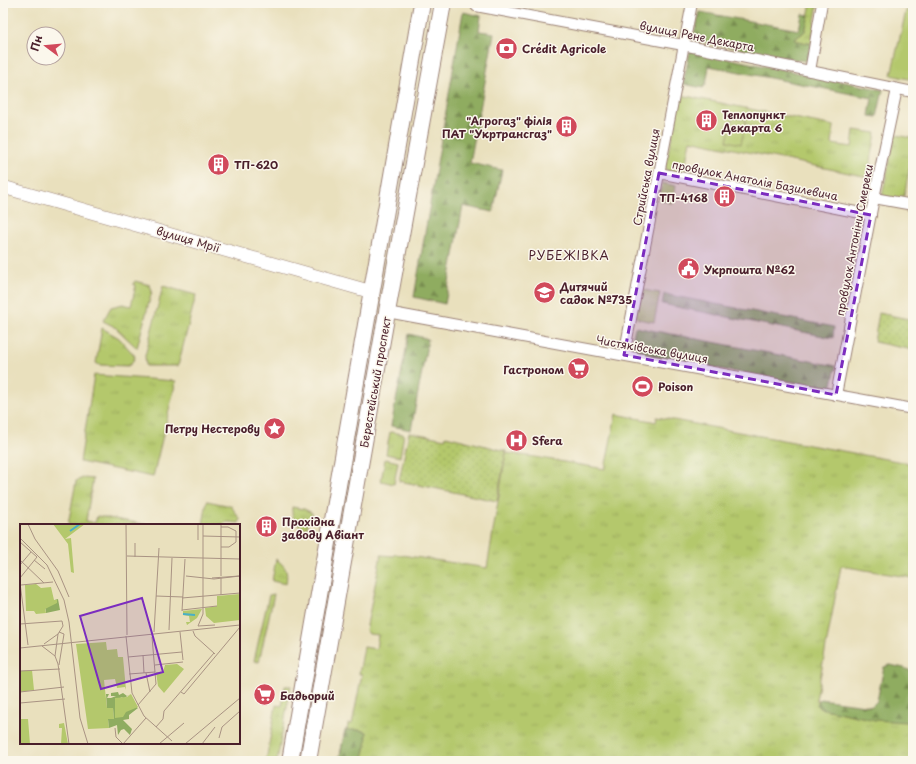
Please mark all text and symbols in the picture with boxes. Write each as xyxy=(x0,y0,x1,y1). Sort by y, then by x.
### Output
street label: вулиця Рене Декарта xyxy=(638,17,756,55)
north arrow xyxy=(26,26,66,66)
text: Пн xyxy=(26,33,46,53)
bank icon: Crédit Agricole xyxy=(493,35,519,61)
place label: Crédit Agricole xyxy=(522,40,607,57)
place label: Теплопункт Декарта 6 xyxy=(721,106,786,136)
building icon: Теплопункт Декарта 6 xyxy=(694,107,720,133)
place label: "Агрогаз" філія ПАТ "Укртрансгаз" xyxy=(442,112,552,142)
building icon: "Агрогаз" філія ПАТ "Укртрансгаз" xyxy=(554,113,580,139)
street label: Стрийська вулиця xyxy=(628,127,664,227)
building icon: ТП-620 xyxy=(206,151,232,177)
place label: ТП-620 xyxy=(234,156,278,173)
street label: провулок Анатолія Базилевича xyxy=(671,156,839,204)
street label: провулок Антоніни Смереки xyxy=(831,163,877,317)
building icon: ТП-4168 xyxy=(711,184,737,210)
place label: ТП-4168 xyxy=(659,189,708,206)
street label: вулиця Мрії xyxy=(154,222,223,256)
district label: РУБЕЖІВКА xyxy=(528,246,610,264)
public building icon: Укрпошта №62 xyxy=(676,256,702,282)
place label: Укрпошта №62 xyxy=(703,261,795,278)
place label: Дитячий садок №735 xyxy=(559,278,632,308)
school or university icon: Дитячий садок №735 xyxy=(531,279,557,305)
street label: Берестейський проспект xyxy=(355,314,395,449)
street label: Чистяківська вулиця xyxy=(595,331,709,367)
supermarket icon: Гастроном xyxy=(566,356,592,382)
place label: Гастроном xyxy=(503,361,564,378)
sports icon: Poison xyxy=(629,373,655,399)
place label: Poison xyxy=(658,378,693,395)
place icon: Петру Нестерову xyxy=(262,415,288,441)
place label: Петру Нестерову xyxy=(165,420,260,437)
hospital icon: Sfera xyxy=(503,427,529,453)
place label: Sfera xyxy=(532,432,563,449)
place label: Прохідна заводу Авіант xyxy=(281,513,364,543)
building icon: Прохідна заводу Авіант xyxy=(254,514,280,540)
inset map xyxy=(20,524,240,744)
supermarket icon: Бадьорий xyxy=(251,682,277,708)
place label: Бадьорий xyxy=(280,687,335,704)

